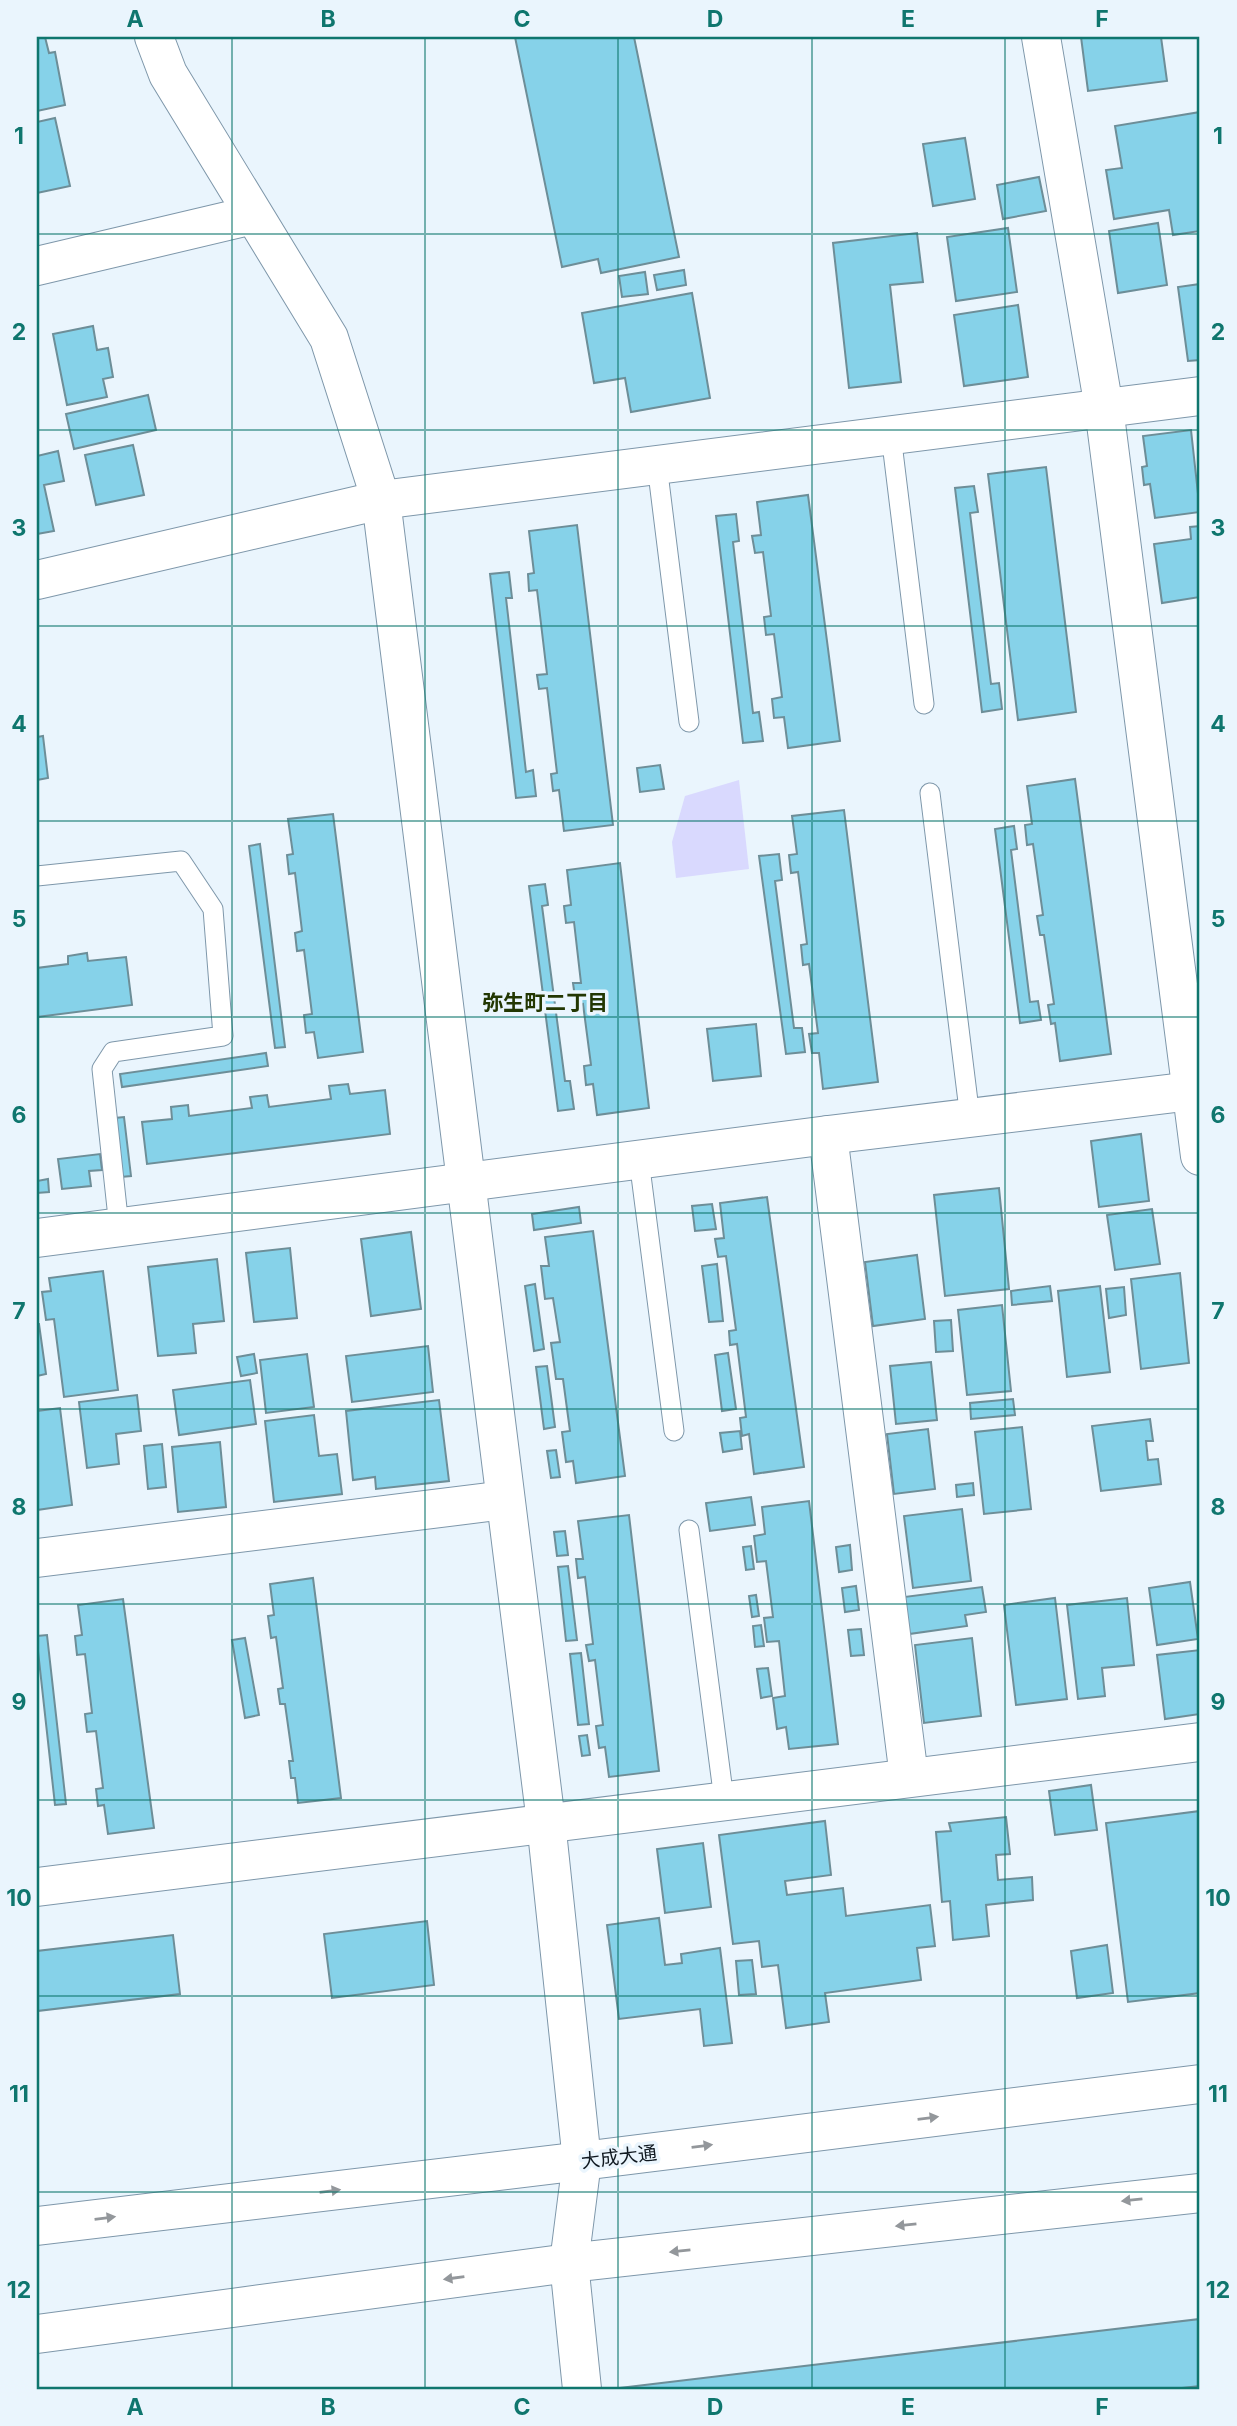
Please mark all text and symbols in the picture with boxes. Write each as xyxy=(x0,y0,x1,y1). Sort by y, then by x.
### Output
text: A xyxy=(126,5,144,33)
text: B xyxy=(320,5,336,33)
text: C xyxy=(513,5,531,33)
text: D xyxy=(707,5,723,33)
text: E xyxy=(901,5,915,33)
text: F xyxy=(1095,5,1109,33)
text: 1 xyxy=(14,122,24,150)
text: 1 xyxy=(1213,122,1223,150)
text: 2 xyxy=(12,318,26,346)
text: 2 xyxy=(1211,318,1225,346)
text: 3 xyxy=(12,514,26,542)
text: 3 xyxy=(1211,514,1225,542)
text: 4 xyxy=(11,710,27,738)
text: 4 xyxy=(1210,710,1226,738)
text: 5 xyxy=(12,905,26,933)
text: 5 xyxy=(1211,905,1225,933)
district label: 弥生町二丁目 xyxy=(482,990,608,1015)
text: 6 xyxy=(12,1101,26,1129)
text: 6 xyxy=(1211,1101,1225,1129)
text: 7 xyxy=(12,1297,26,1325)
text: 7 xyxy=(1211,1297,1225,1325)
text: 8 xyxy=(12,1493,26,1521)
text: 8 xyxy=(1211,1493,1225,1521)
text: 9 xyxy=(12,1688,26,1716)
text: 9 xyxy=(1211,1688,1225,1716)
text: 10 xyxy=(6,1884,32,1912)
text: 10 xyxy=(1205,1884,1231,1912)
text: 11 xyxy=(9,2080,29,2108)
text: 11 xyxy=(1208,2080,1228,2108)
one-way arrow xyxy=(917,2112,939,2123)
street label: 大成大通 xyxy=(580,2141,658,2173)
one-way arrow xyxy=(691,2141,713,2152)
one-way arrow xyxy=(320,2186,342,2197)
one-way arrow xyxy=(1121,2195,1143,2206)
one-way arrow xyxy=(94,2212,116,2223)
one-way arrow xyxy=(895,2220,917,2231)
one-way arrow xyxy=(669,2245,691,2256)
one-way arrow xyxy=(443,2273,465,2284)
text: 12 xyxy=(7,2276,31,2304)
text: 12 xyxy=(1206,2276,1230,2304)
text: A xyxy=(126,2393,144,2421)
text: B xyxy=(320,2393,336,2421)
text: C xyxy=(513,2393,531,2421)
text: D xyxy=(707,2393,723,2421)
text: E xyxy=(901,2393,915,2421)
text: F xyxy=(1095,2393,1109,2421)

